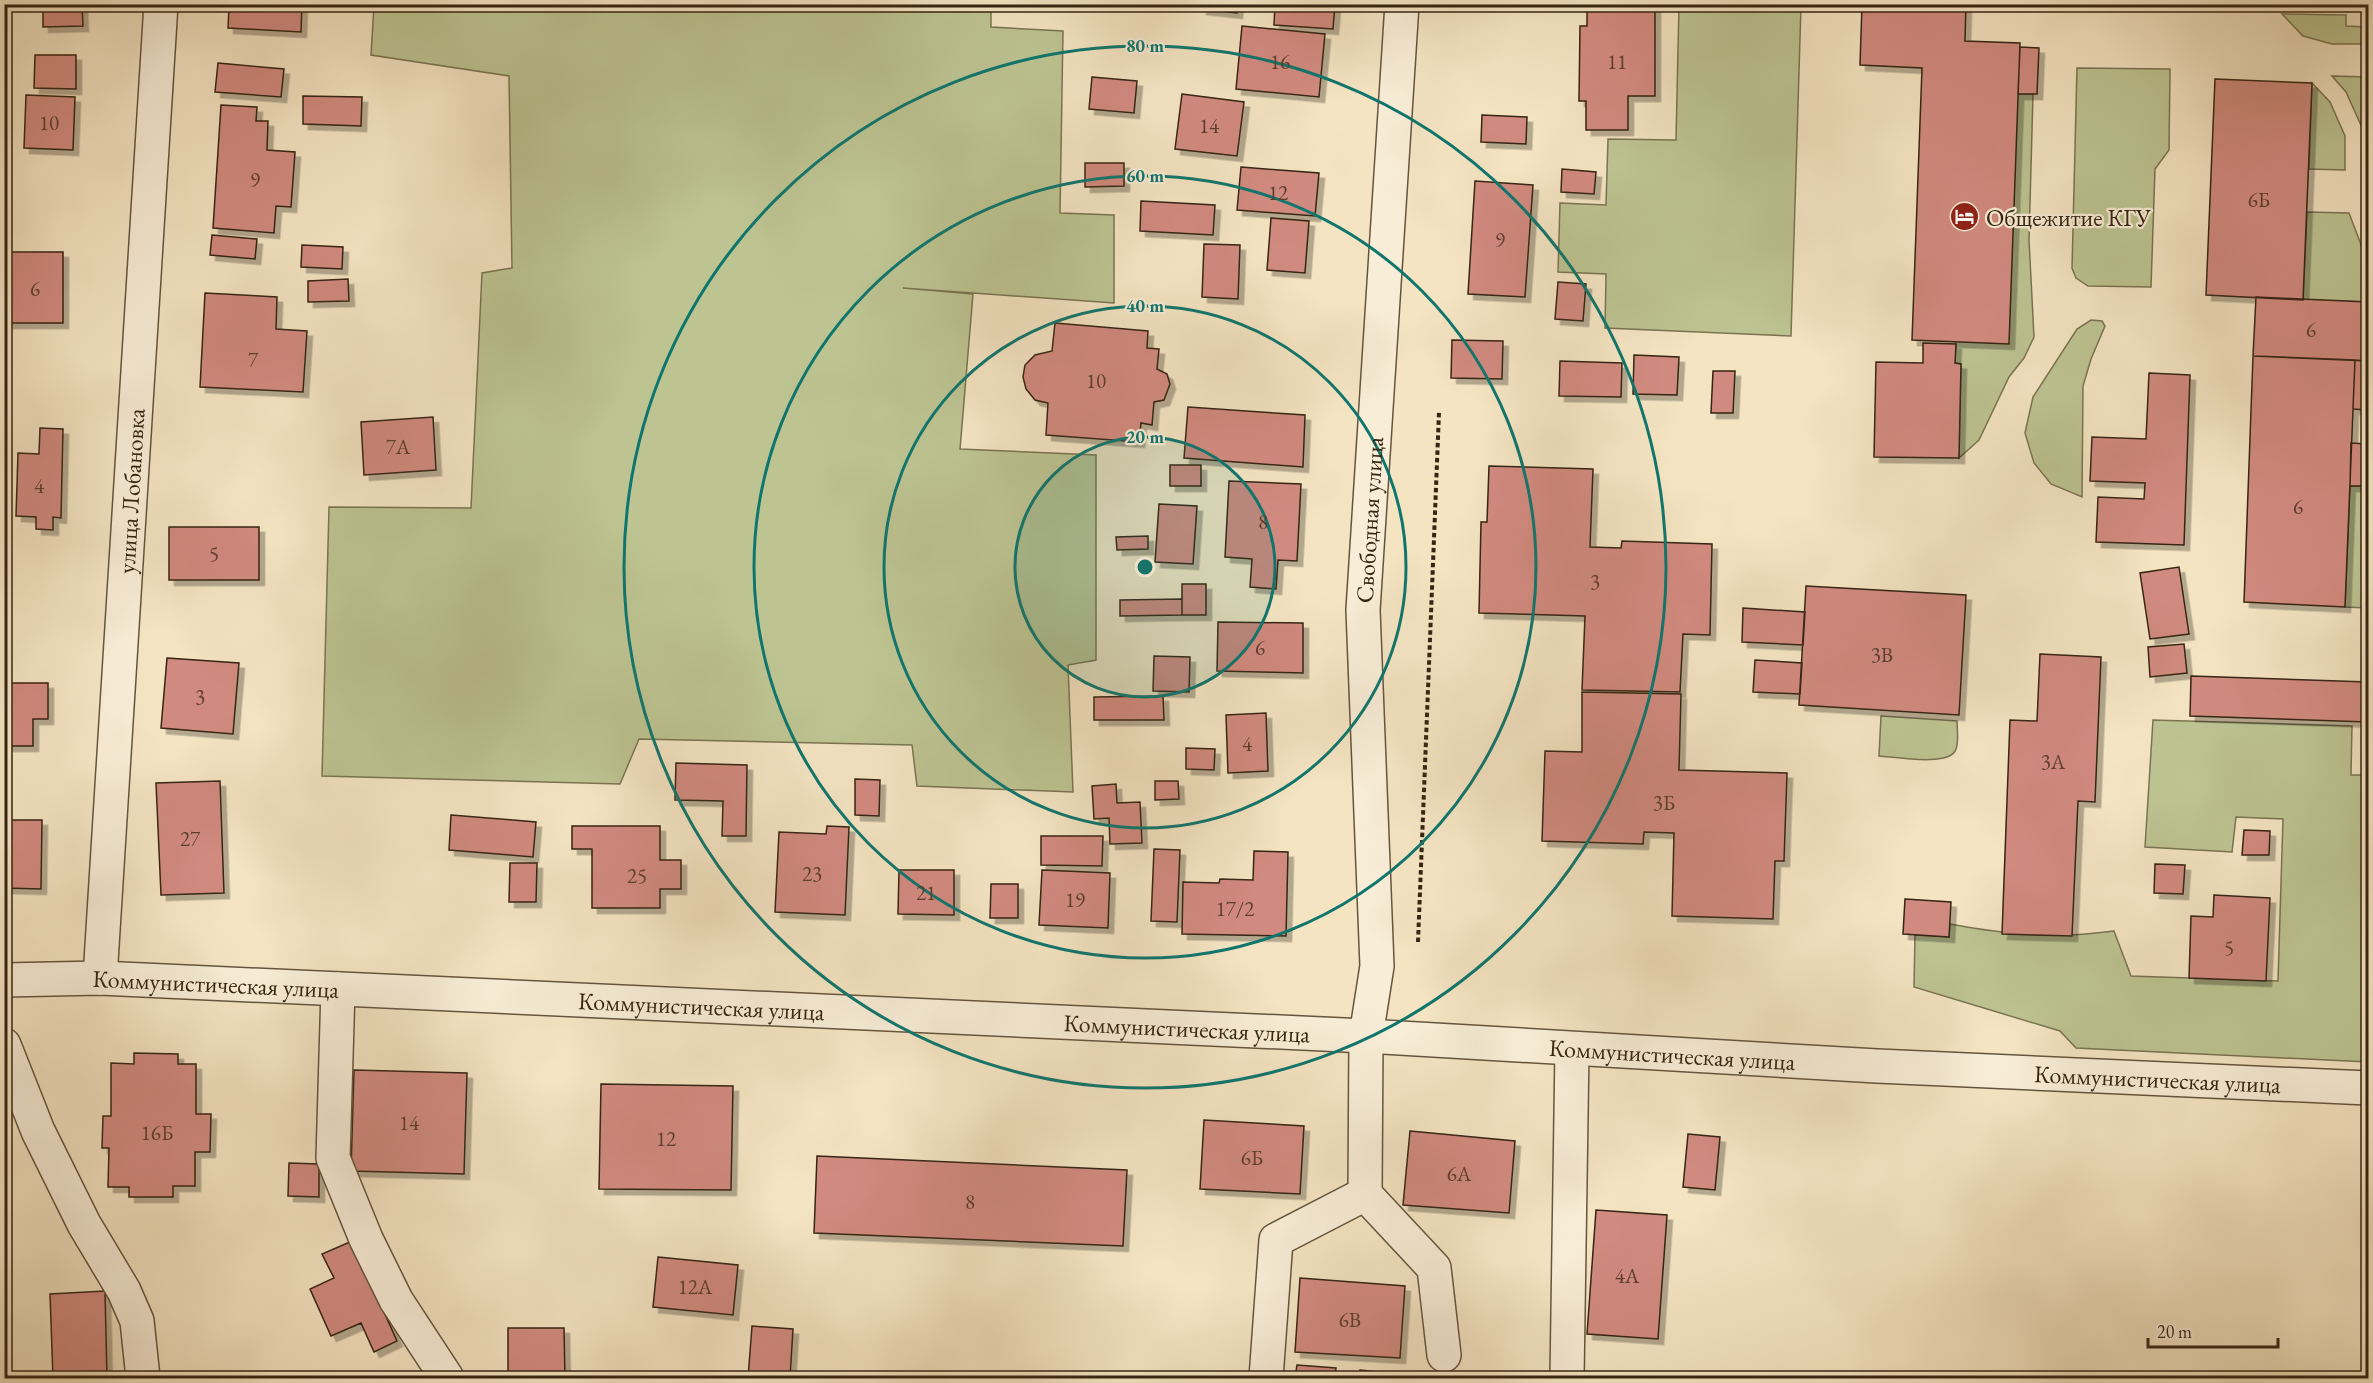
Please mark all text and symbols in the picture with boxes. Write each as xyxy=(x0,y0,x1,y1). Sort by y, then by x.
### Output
text: 80 m xyxy=(1126,34,1164,57)
house number: 16 xyxy=(1270,48,1290,75)
house number: 11 xyxy=(1607,48,1627,75)
house number: 10 xyxy=(39,109,59,136)
house number: 14 xyxy=(1199,112,1220,139)
text: 60 m xyxy=(1126,164,1164,187)
house number: 9 xyxy=(250,166,260,193)
house number: 12 xyxy=(1268,179,1288,206)
house number: 6Б xyxy=(2248,186,2270,213)
hotel icon: Общежитие КГУ xyxy=(1949,201,1981,233)
place label: Общежитие КГУ xyxy=(1986,202,2152,233)
house number: 9 xyxy=(1495,226,1505,253)
house number: 6 xyxy=(30,275,40,302)
text: 40 m xyxy=(1126,294,1164,317)
house number: 6 xyxy=(2306,316,2316,343)
house number: 7 xyxy=(248,346,259,373)
house number: 10 xyxy=(1086,367,1106,394)
street label: улица Лобановка xyxy=(110,407,151,575)
text: 20 m xyxy=(1126,425,1164,448)
house number: 7А xyxy=(386,433,411,460)
street label: Свободная улица xyxy=(1348,435,1390,604)
house number: 4 xyxy=(34,472,45,499)
house number: 6 xyxy=(2293,493,2303,520)
house number: 8 xyxy=(1258,508,1268,535)
house number: 5 xyxy=(209,540,219,567)
centre of rings xyxy=(1135,557,1155,577)
house number: 3 xyxy=(1590,568,1600,595)
house number: 6 xyxy=(1255,634,1265,661)
house number: 3В xyxy=(1871,641,1893,668)
house number: 3 xyxy=(195,683,205,710)
house number: 4 xyxy=(1242,730,1253,757)
house number: 3А xyxy=(2041,748,2066,775)
house number: 3Б xyxy=(1653,789,1675,816)
house number: 27 xyxy=(180,825,201,852)
house number: 23 xyxy=(802,860,822,887)
house number: 25 xyxy=(627,862,647,889)
house number: 21 xyxy=(916,879,936,906)
house number: 19 xyxy=(1065,886,1085,913)
house number: 17/2 xyxy=(1216,895,1254,922)
house number: 5 xyxy=(2224,934,2234,961)
street label: Коммунистическая улица xyxy=(92,962,340,1004)
street label: Коммунистическая улица xyxy=(577,984,826,1027)
street label: Коммунистическая улица xyxy=(1063,1007,1311,1049)
street label: Коммунистическая улица xyxy=(1548,1031,1797,1077)
street label: Коммунистическая улица xyxy=(2034,1058,2282,1100)
house number: 14 xyxy=(399,1109,420,1136)
house number: 16Б xyxy=(141,1119,173,1146)
house number: 12 xyxy=(656,1125,676,1152)
house number: 6Б xyxy=(1241,1144,1263,1171)
house number: 6А xyxy=(1447,1160,1472,1187)
house number: 8 xyxy=(965,1188,975,1215)
house number: 4А xyxy=(1615,1262,1640,1289)
house number: 12А xyxy=(678,1273,713,1300)
house number: 6В xyxy=(1339,1306,1361,1333)
scale bar xyxy=(2148,1311,2278,1349)
text: 20 m xyxy=(2157,1320,2192,1343)

